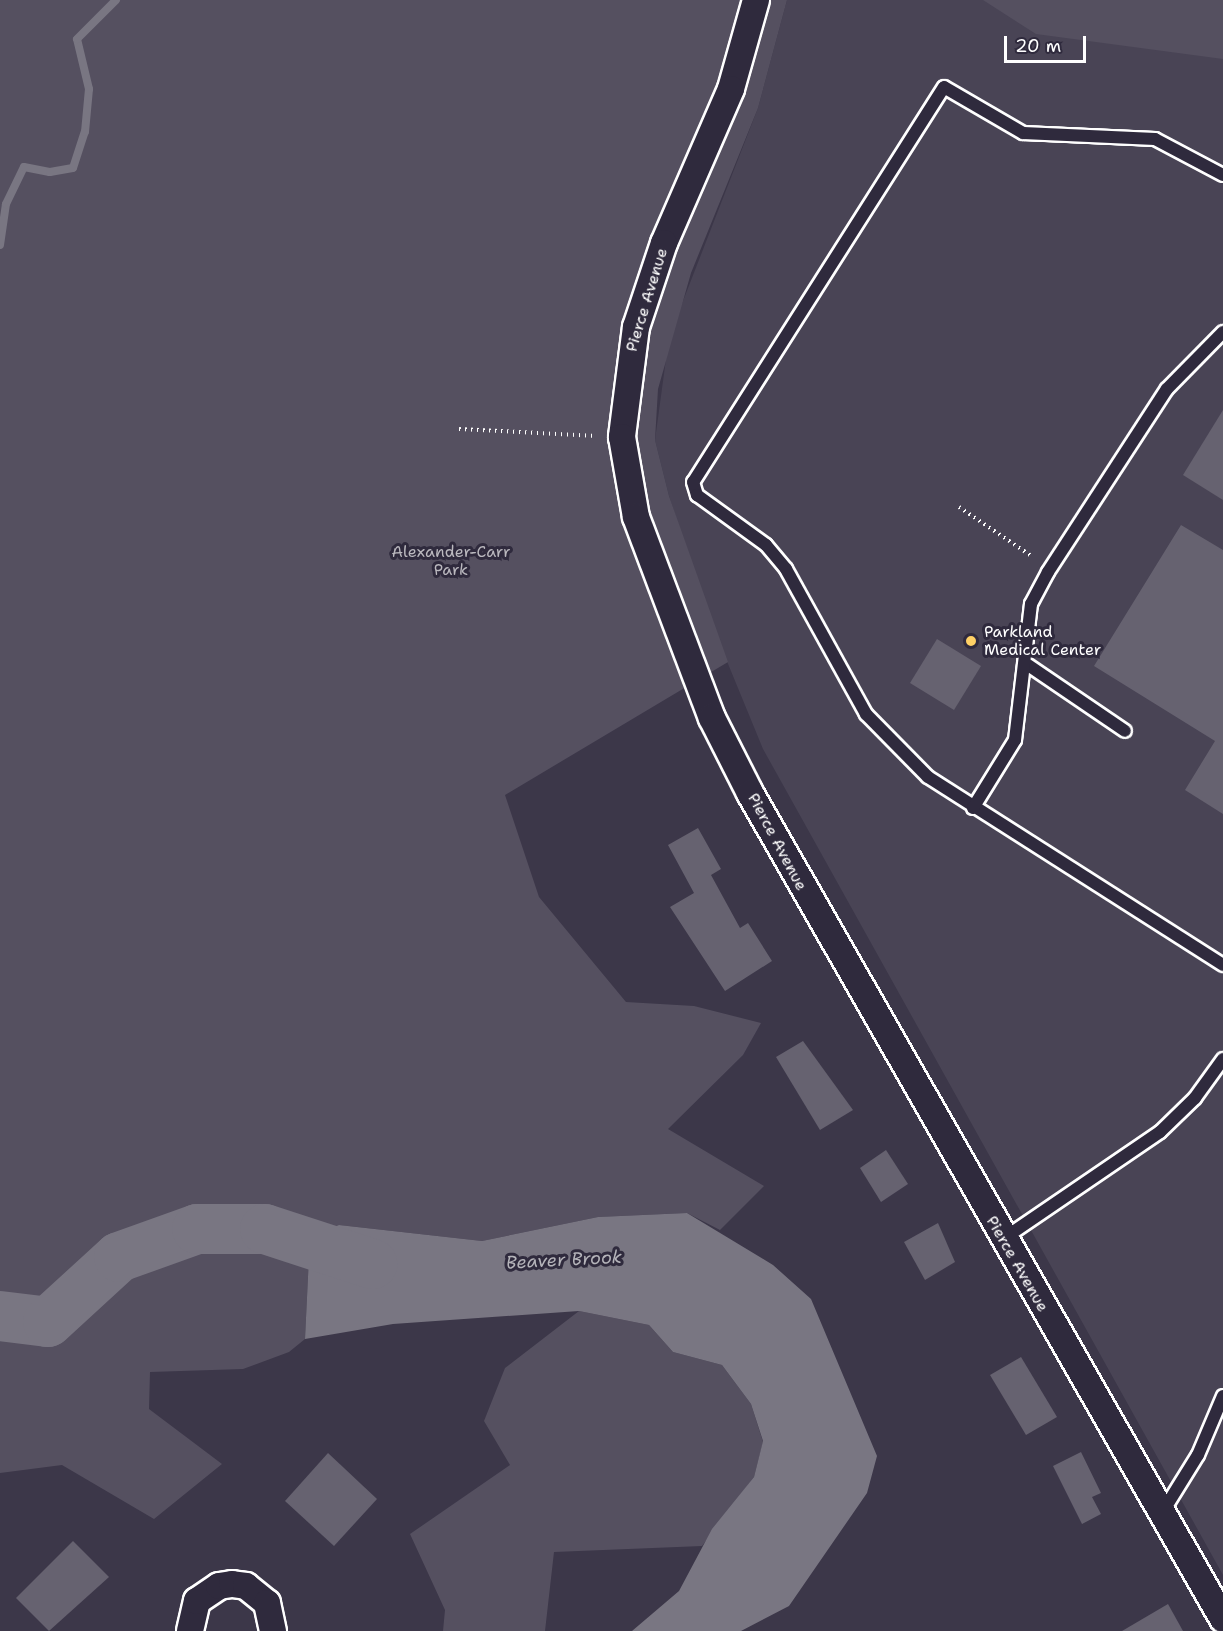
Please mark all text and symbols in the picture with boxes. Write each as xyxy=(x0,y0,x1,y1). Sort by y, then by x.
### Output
scale bar xyxy=(1007,24,1090,62)
text: 20 m xyxy=(1015,34,1061,58)
street label: Pierce Avenue xyxy=(622,246,672,354)
park label: Alexander-Carr Park xyxy=(391,542,511,580)
place label: Parkland Medical Center xyxy=(984,622,1101,660)
marker: Parkland Medical Center xyxy=(962,632,980,650)
street label: Pierce Avenue xyxy=(743,790,811,894)
street label: Pierce Avenue xyxy=(982,1213,1052,1315)
water label: Beaver Brook xyxy=(505,1246,623,1274)

